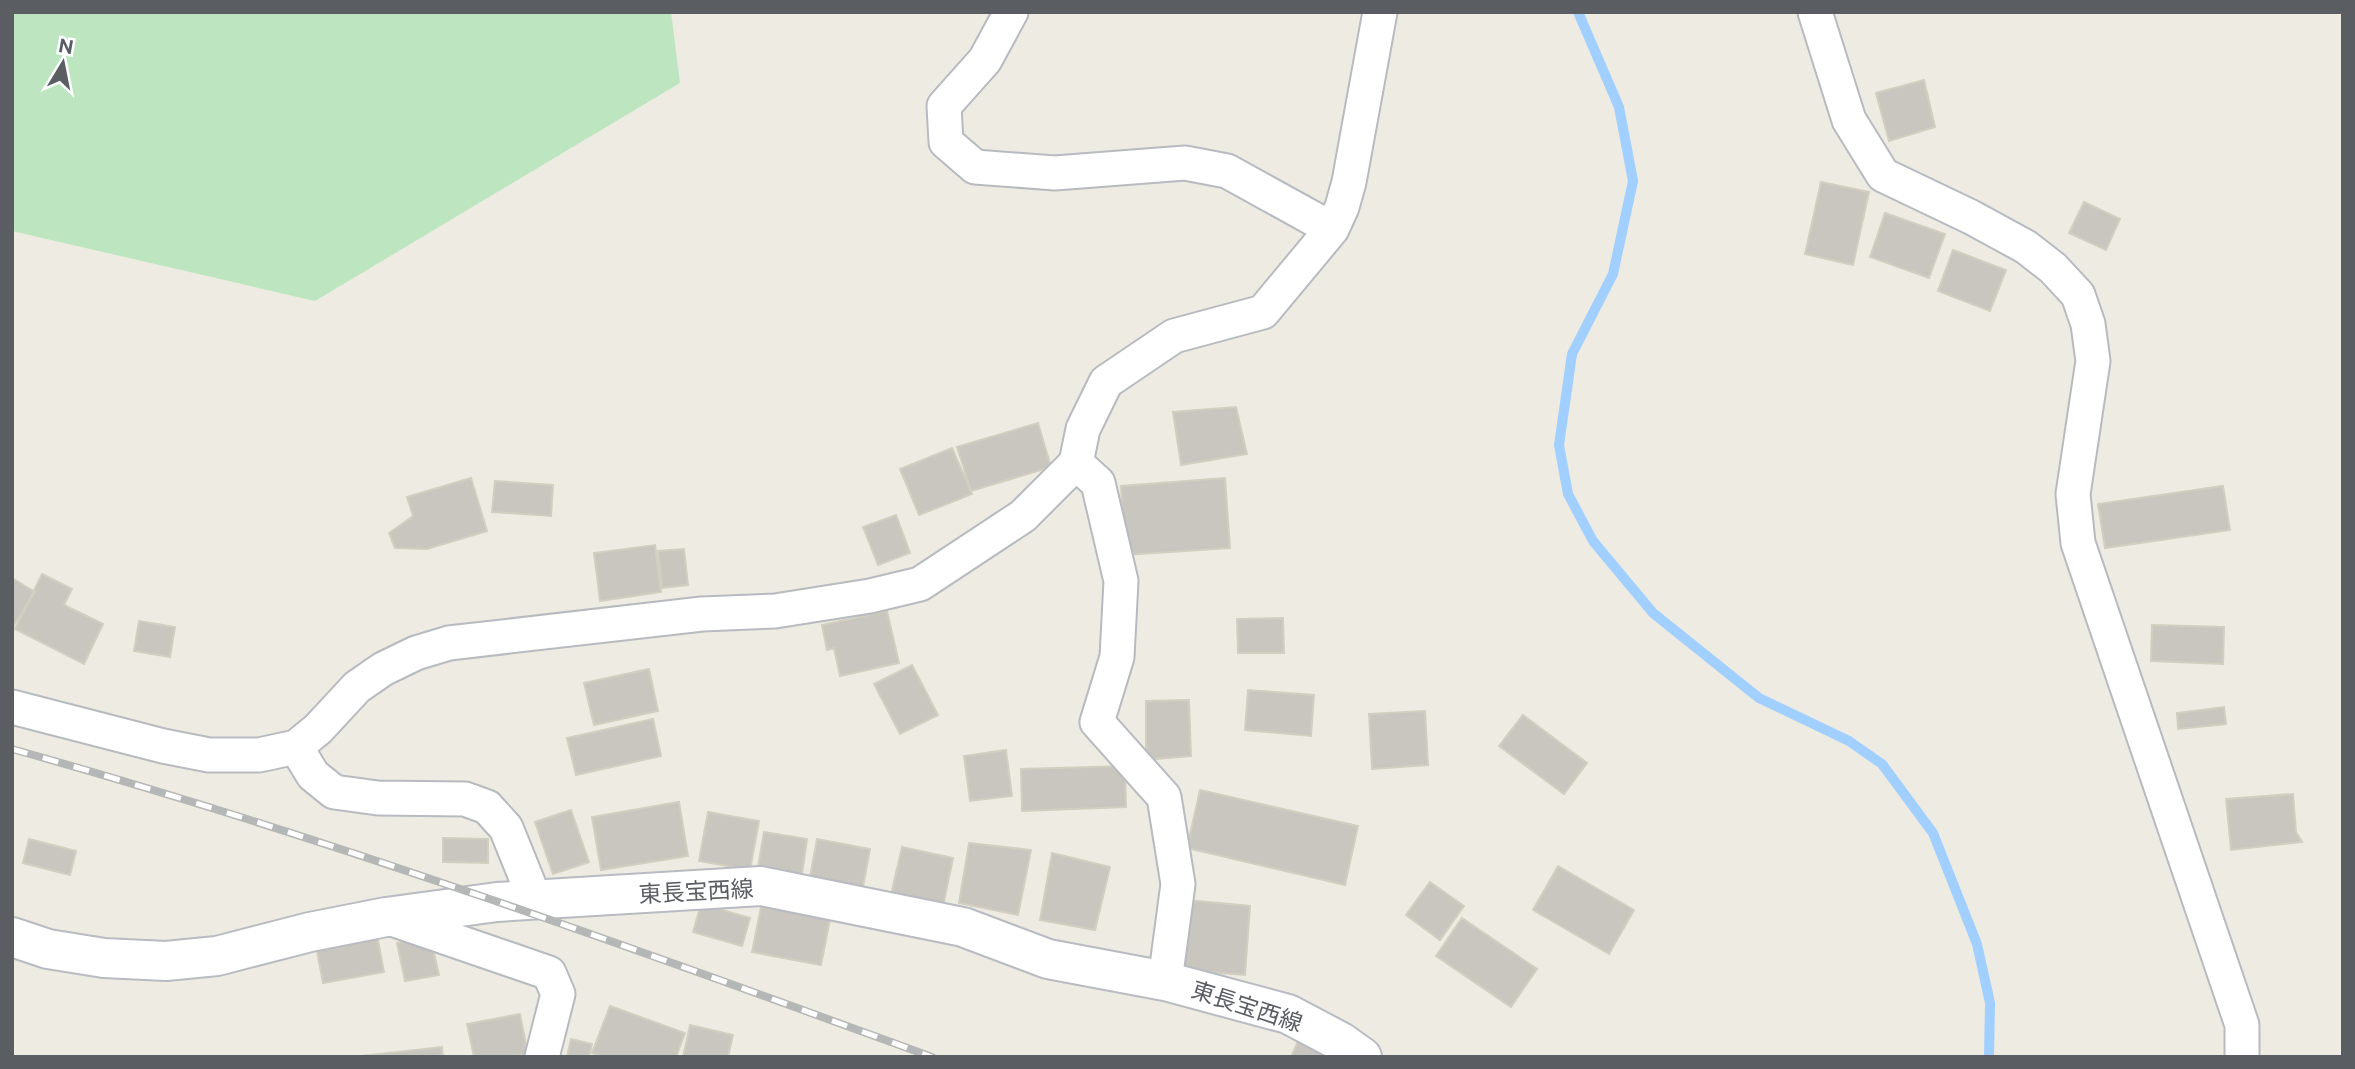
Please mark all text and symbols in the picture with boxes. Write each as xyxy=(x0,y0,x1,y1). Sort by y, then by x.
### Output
north arrow xyxy=(28,28,98,98)
text: N xyxy=(57,34,75,58)
street label: 東長宝西線 xyxy=(638,875,754,907)
street label: 東長宝西線 xyxy=(1188,975,1306,1037)

